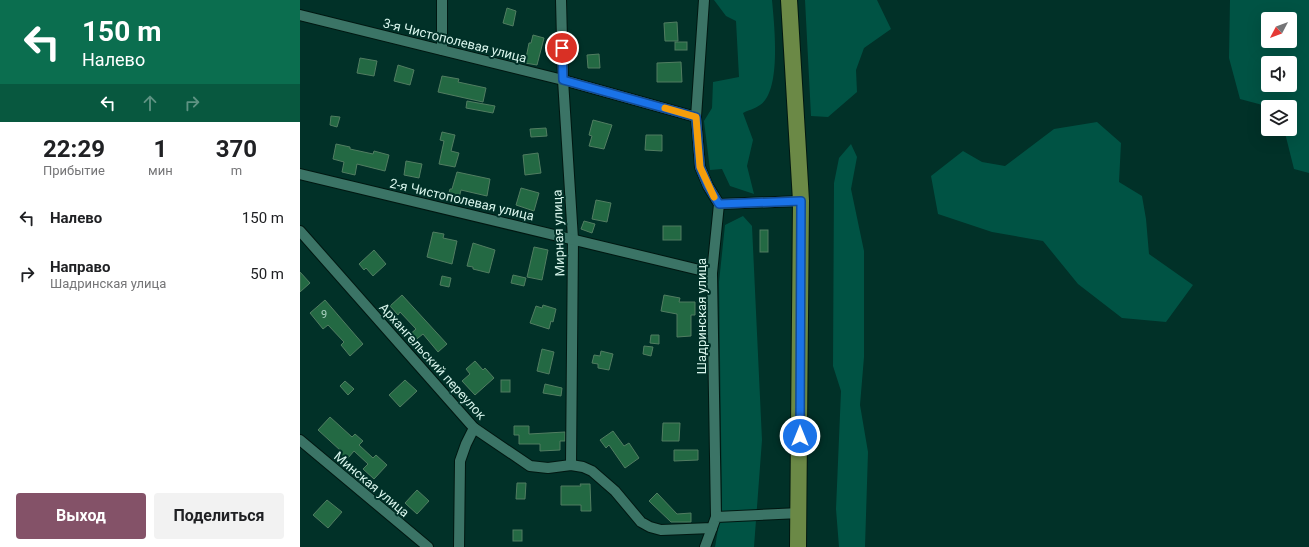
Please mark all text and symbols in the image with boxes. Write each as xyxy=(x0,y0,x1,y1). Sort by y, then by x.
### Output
north arrow xyxy=(1261,12,1297,48)
map controls xyxy=(1261,12,1297,136)
text: 150 m xyxy=(82,15,161,48)
street label: 3-я Чистополевая улица xyxy=(381,15,528,66)
icon: left xyxy=(16,16,68,68)
pin xyxy=(545,31,579,65)
icon: arrive xyxy=(551,37,573,59)
text: Налево xyxy=(82,49,145,70)
button: sound xyxy=(1261,56,1297,92)
icon: left xyxy=(97,92,119,114)
icon: ahead xyxy=(139,92,161,114)
icon: right xyxy=(181,92,203,114)
button: layers xyxy=(1261,100,1297,136)
text: 22:29 xyxy=(43,135,105,163)
text: 1 xyxy=(153,135,167,163)
text: 370 xyxy=(216,135,257,163)
text: Прибытие xyxy=(43,163,105,178)
text: мин xyxy=(148,163,173,178)
text: m xyxy=(231,163,242,178)
street label: 2-я Чистополевая улица xyxy=(388,176,536,223)
street label: Мирная улица xyxy=(549,189,568,277)
icon: left xyxy=(16,207,38,229)
text: Налево xyxy=(50,209,102,227)
text: 150 m xyxy=(242,209,284,227)
text: Направо xyxy=(50,258,111,276)
street label: Шадринская улица xyxy=(694,258,709,374)
icon: right xyxy=(16,263,38,285)
text: 50 m xyxy=(250,265,284,283)
text: Шадринская улица xyxy=(50,276,166,291)
street label: Архангельский переулок xyxy=(376,300,489,423)
house number: 9 xyxy=(321,308,327,321)
position arrow xyxy=(779,415,821,457)
street label: Минская улица xyxy=(331,449,412,520)
button: Выход xyxy=(16,493,146,539)
button: Поделиться xyxy=(154,493,284,539)

